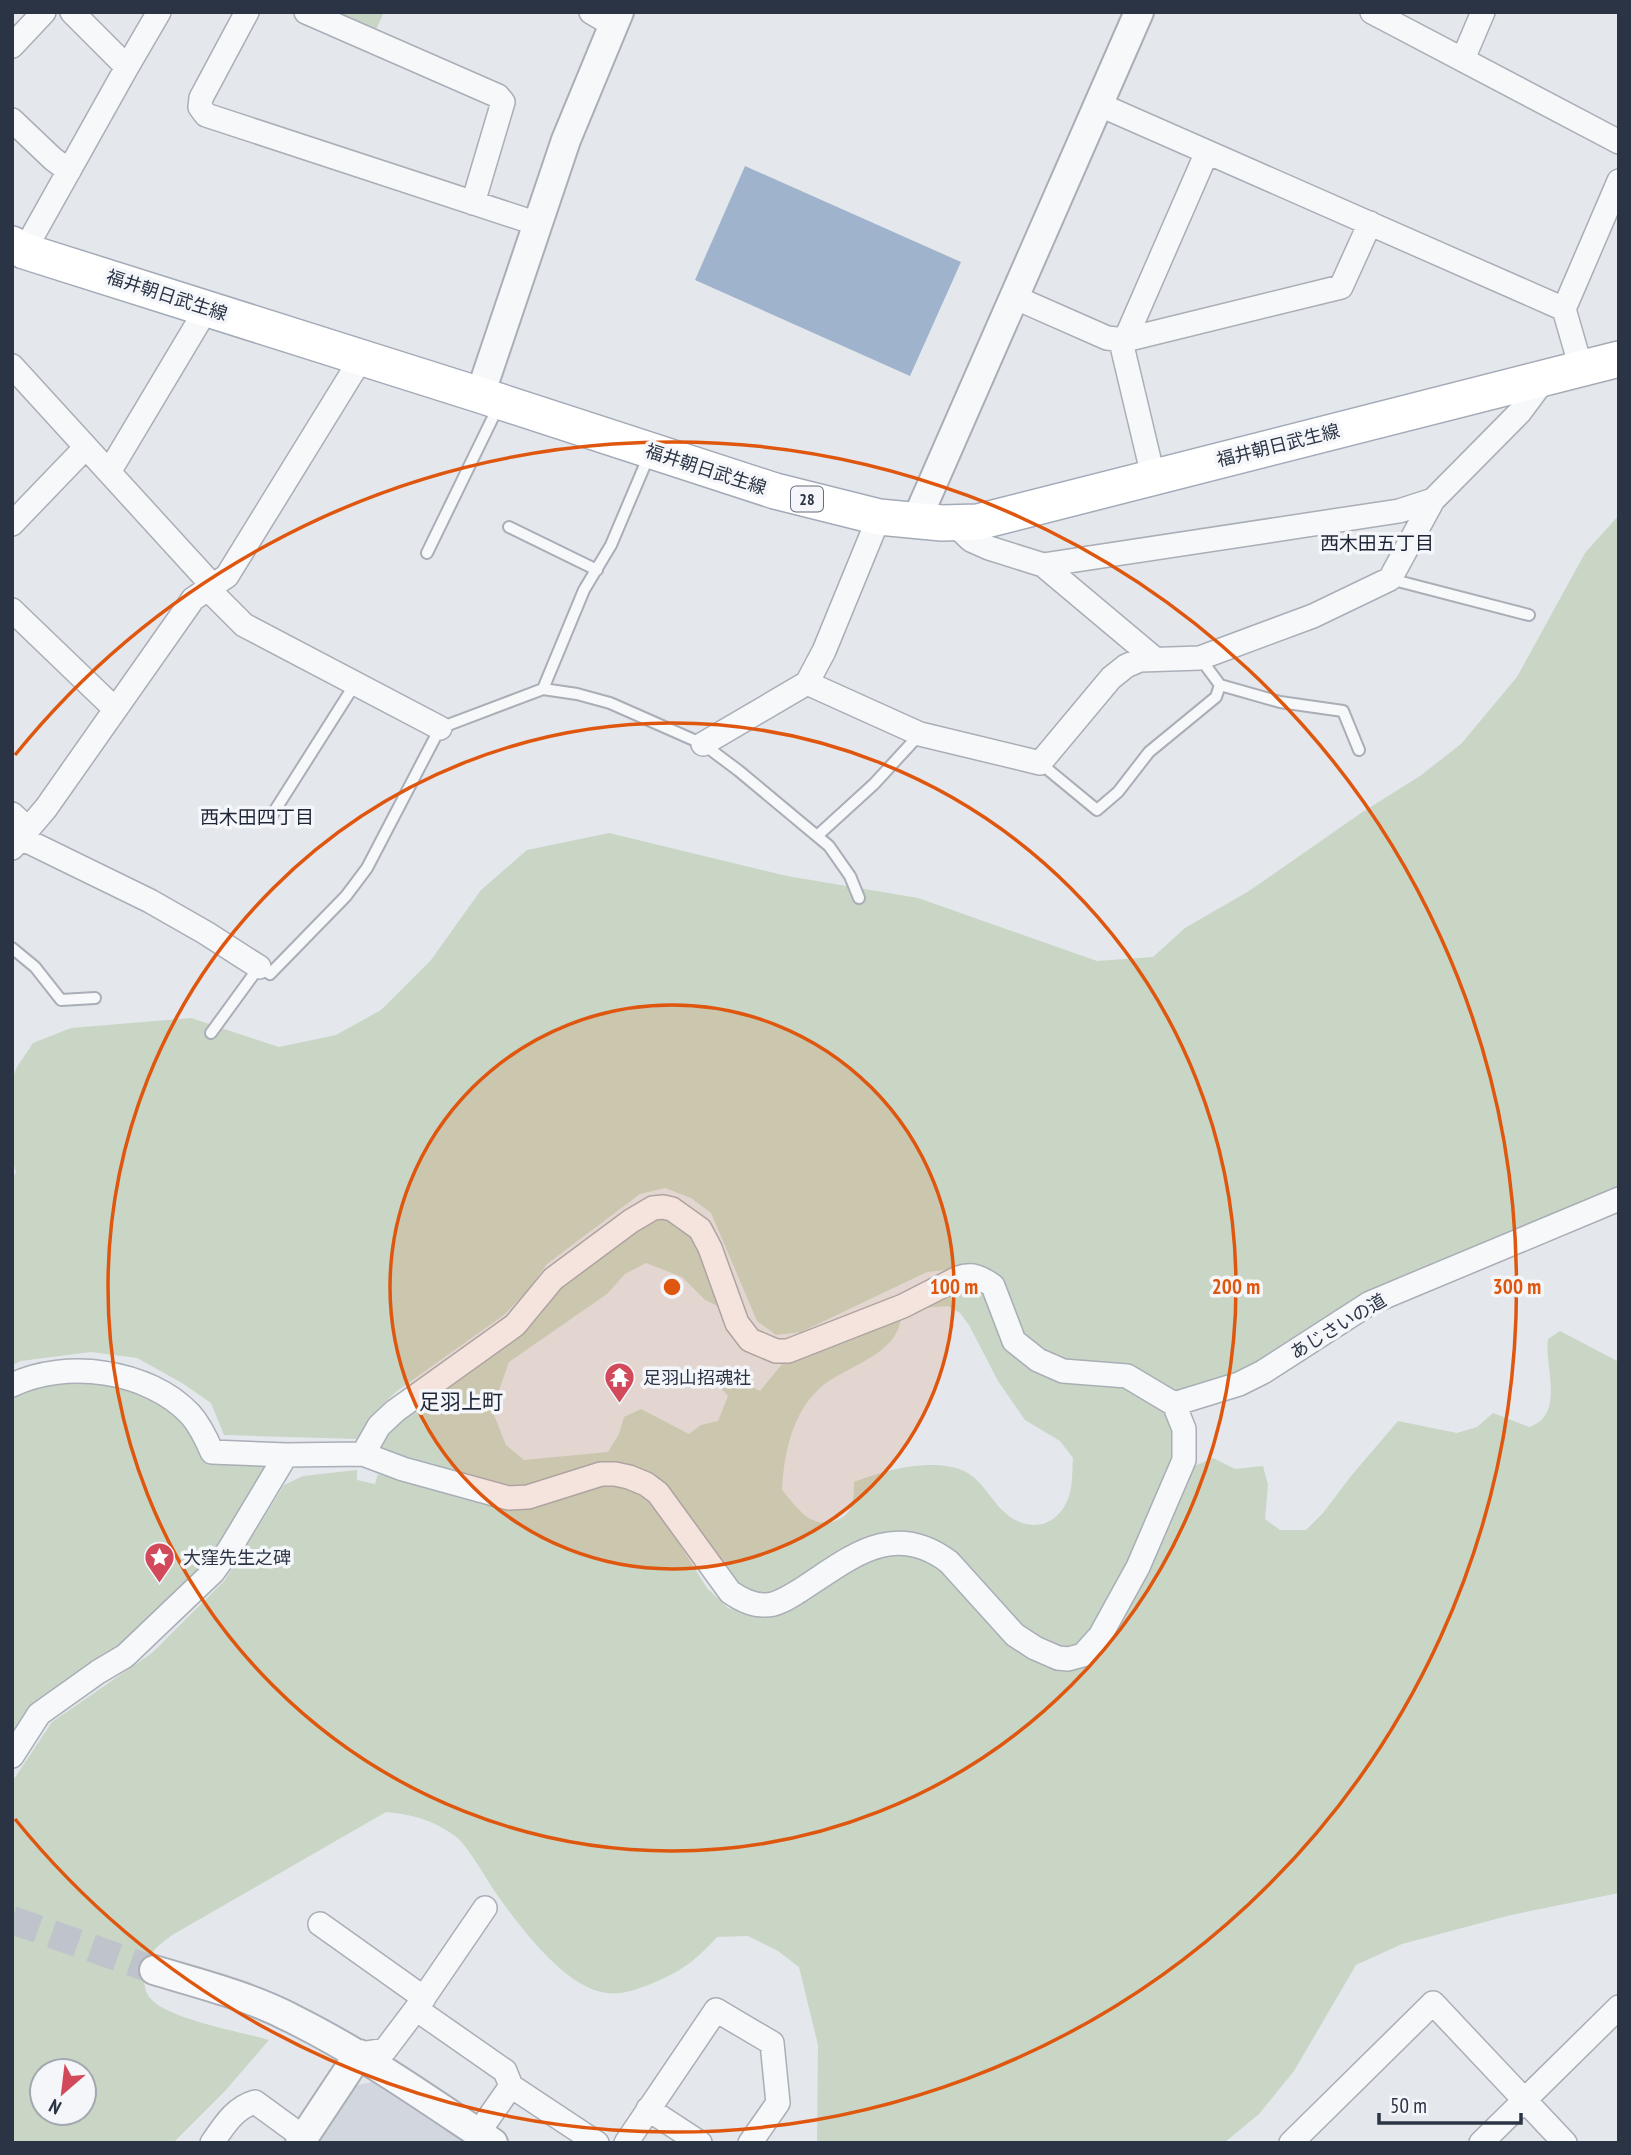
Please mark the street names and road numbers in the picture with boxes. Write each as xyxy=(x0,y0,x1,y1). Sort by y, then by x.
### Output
street label: 福井朝日武生線 xyxy=(104,265,230,325)
street label: 福井朝日武生線 xyxy=(1214,419,1342,471)
street label: 福井朝日武生線 xyxy=(643,439,769,499)
road number: 28 xyxy=(791,486,823,512)
street label: あじさいの道 xyxy=(1286,1288,1390,1364)

